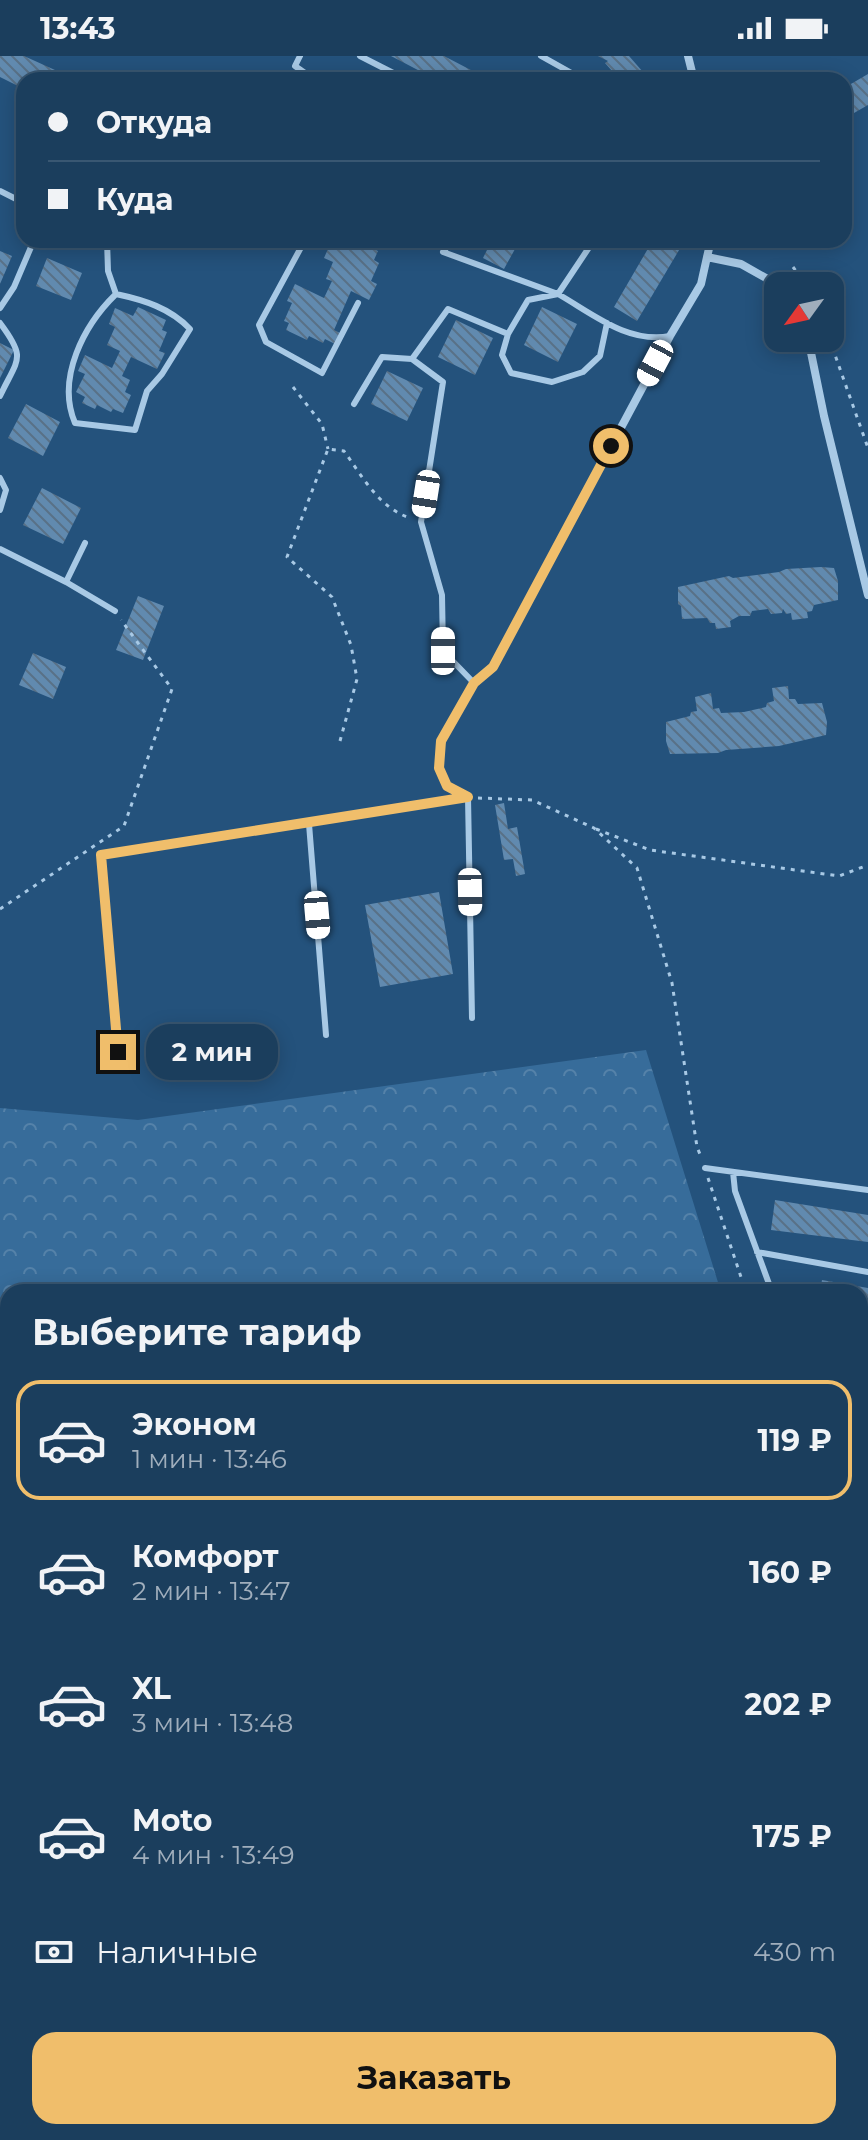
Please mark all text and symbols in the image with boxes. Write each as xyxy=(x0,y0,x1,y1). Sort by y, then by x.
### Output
text: 13:43 xyxy=(40,10,116,47)
text: Откуда xyxy=(96,104,212,141)
text: Куда xyxy=(96,181,173,218)
north arrow xyxy=(764,272,844,352)
map controls xyxy=(764,272,844,352)
car xyxy=(633,336,677,390)
route start xyxy=(593,428,629,464)
car xyxy=(410,468,442,520)
car xyxy=(431,627,455,675)
car xyxy=(458,868,482,916)
car xyxy=(303,890,331,940)
callout: 2 мин xyxy=(146,1024,278,1080)
route end xyxy=(100,1034,136,1070)
text: 2 мин xyxy=(172,1036,252,1068)
text: Выберите тариф xyxy=(32,1310,362,1354)
icon: car xyxy=(36,1404,108,1476)
text: Эконом xyxy=(132,1406,257,1443)
text: 119 ₽ xyxy=(758,1422,832,1459)
text: 1 мин · 13:46 xyxy=(132,1443,287,1475)
icon: car xyxy=(36,1536,108,1608)
text: Комфорт xyxy=(132,1538,279,1575)
text: 160 ₽ xyxy=(749,1554,832,1591)
text: 2 мин · 13:47 xyxy=(132,1575,291,1607)
icon: car xyxy=(36,1668,108,1740)
text: XL xyxy=(132,1670,171,1707)
text: 202 ₽ xyxy=(745,1686,832,1723)
text: 3 мин · 13:48 xyxy=(132,1707,293,1739)
icon: car xyxy=(36,1800,108,1872)
text: Moto xyxy=(132,1802,213,1839)
text: 175 ₽ xyxy=(753,1818,832,1855)
text: 4 мин · 13:49 xyxy=(132,1839,295,1871)
icon: cash xyxy=(32,1930,76,1974)
text: Наличные xyxy=(96,1934,258,1971)
text: 430 m xyxy=(753,1936,836,1968)
button: Заказать xyxy=(32,2032,836,2124)

